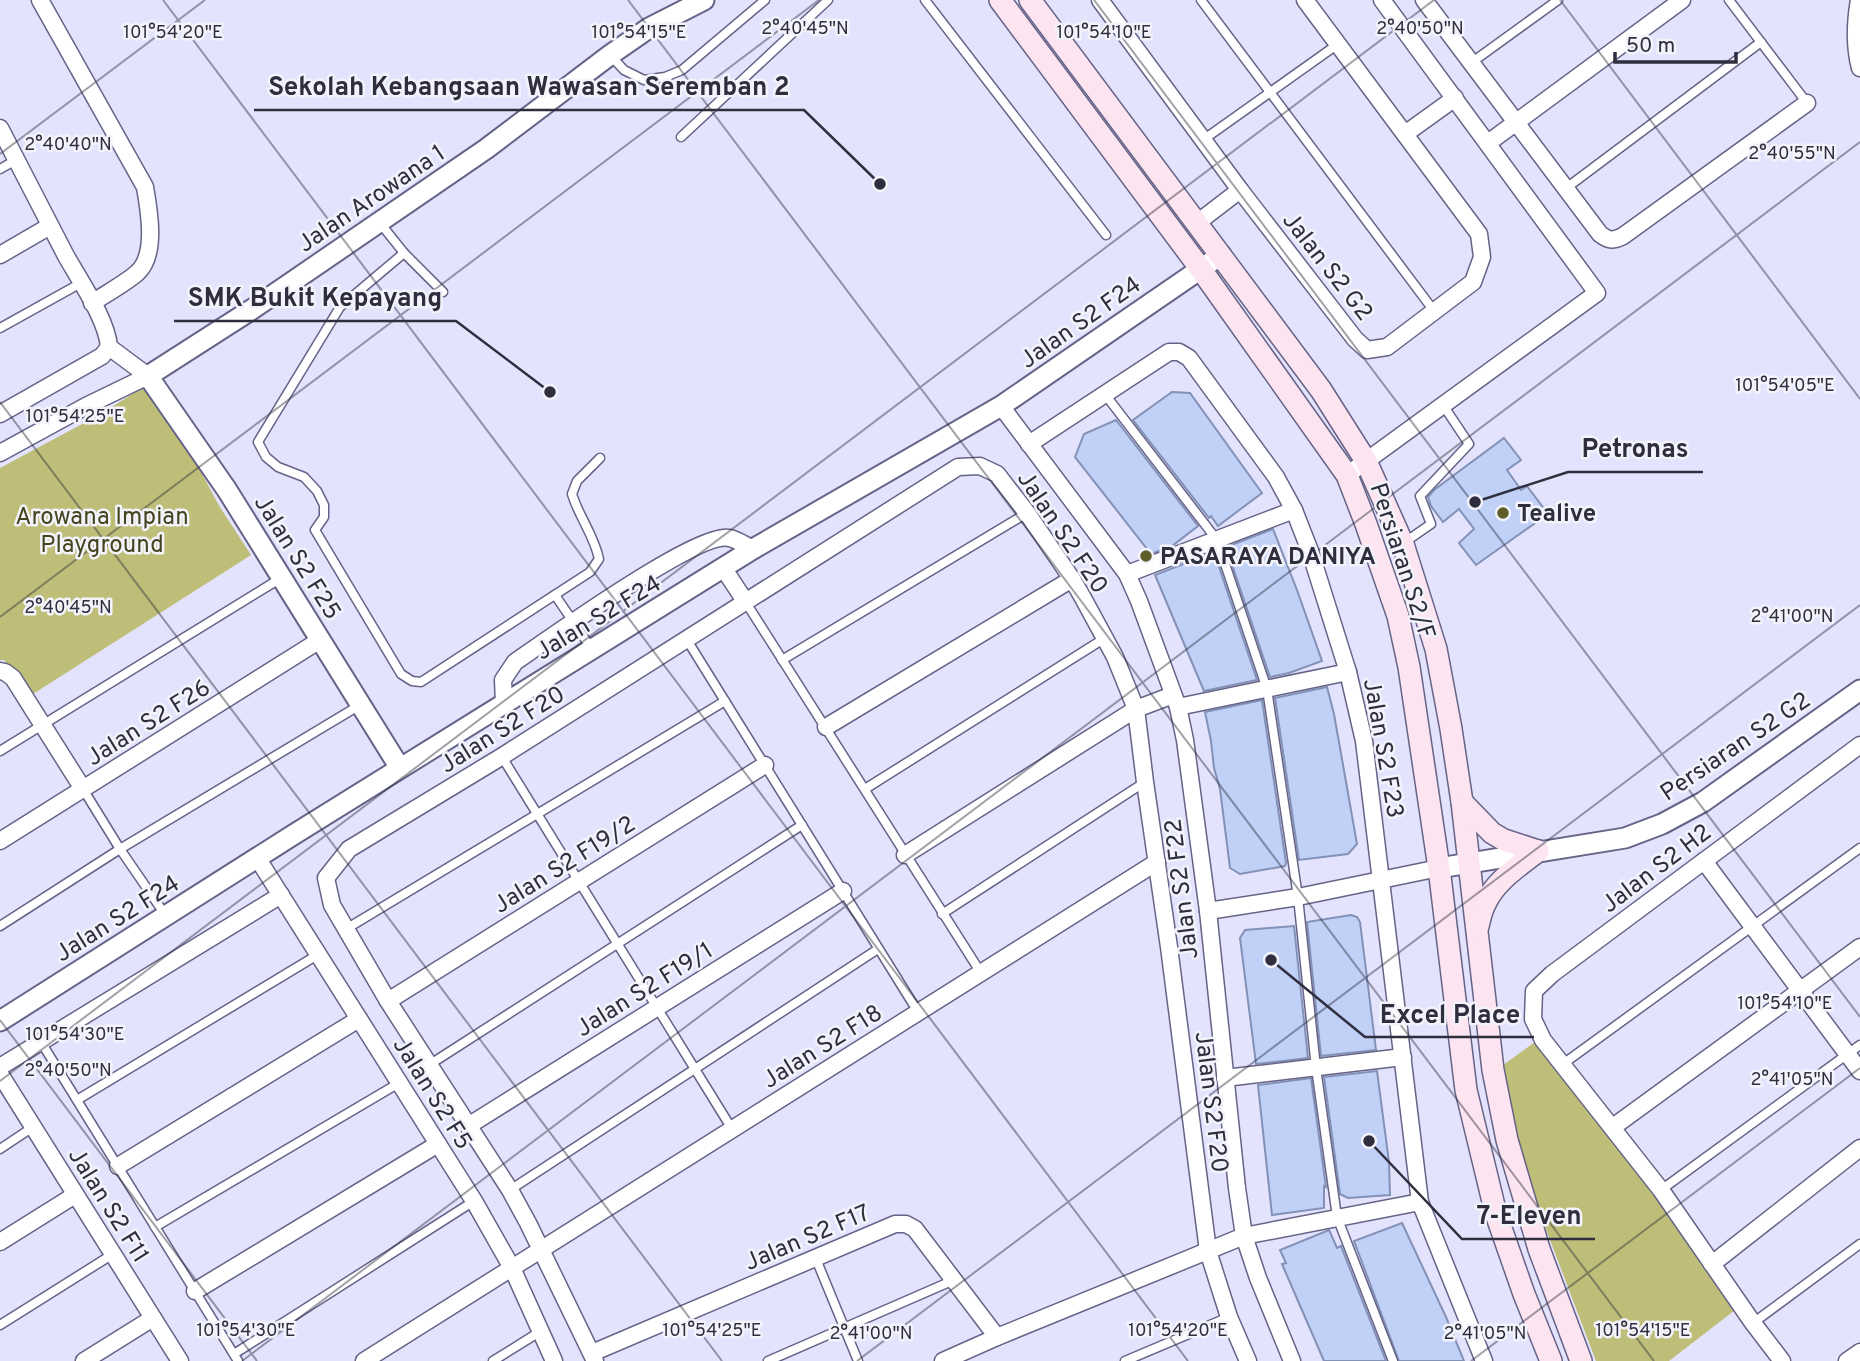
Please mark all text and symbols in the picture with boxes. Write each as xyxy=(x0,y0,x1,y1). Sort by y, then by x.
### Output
text: 2°40'45"N xyxy=(761,18,849,41)
text: 2°40'50"N xyxy=(1376,18,1464,41)
scale bar xyxy=(1615,21,1736,65)
text: 101°54'20"E xyxy=(123,22,223,45)
text: 101°54'15"E xyxy=(592,22,686,45)
text: 101°54'10"E xyxy=(1056,22,1152,45)
text: 50 m xyxy=(1626,33,1675,60)
callout: Sekolah Kebangsaan Wawasan Seremban 2 xyxy=(254,63,804,110)
text: Sekolah Kebangsaan Wawasan Seremban 2 xyxy=(268,72,790,105)
text: 2°40'40"N xyxy=(24,134,112,157)
street label: Jalan Arowana 1 xyxy=(292,139,452,260)
text: 2°40'55"N xyxy=(1748,143,1836,166)
street label: Jalan S2 G2 xyxy=(1275,207,1378,328)
street label: Jalan S2 F24 xyxy=(1015,271,1148,376)
callout: SMK Bukit Kepayang xyxy=(174,274,456,321)
text: SMK Bukit Kepayang xyxy=(188,283,442,316)
text: 101°54'05"E xyxy=(1735,375,1835,398)
text: 101°54'25"E xyxy=(25,406,125,429)
callout: Petronas xyxy=(1568,425,1703,472)
text: Petronas xyxy=(1581,434,1689,467)
street label: Jalan S2 F20 xyxy=(1009,466,1113,600)
street label: Persiaran S2/F xyxy=(1362,480,1441,644)
street label: Jalan S2 F25 xyxy=(246,490,347,626)
place label: Tealive xyxy=(1517,500,1596,530)
park label: Arowana Impian Playground xyxy=(15,503,189,561)
marker: Tealive xyxy=(1495,505,1511,521)
place label: PASARAYA DANIYA xyxy=(1160,543,1376,573)
marker: PASARAYA DANIYA xyxy=(1138,548,1154,564)
street label: Jalan S2 F24 xyxy=(531,569,667,668)
text: 2°40'45"N xyxy=(24,597,112,620)
text: 2°41'00"N xyxy=(1750,606,1834,629)
street label: Jalan S2 F26 xyxy=(81,674,217,774)
street label: Jalan S2 F23 xyxy=(1355,676,1409,820)
street label: Jalan S2 F20 xyxy=(435,680,571,781)
street label: Persiaran S2 G2 xyxy=(1655,686,1817,809)
street label: Jalan S2 F19/2 xyxy=(488,810,642,921)
street label: Jalan S2 F22 xyxy=(1159,817,1206,961)
street label: Jalan S2 H2 xyxy=(1596,818,1718,921)
street label: Jalan S2 F24 xyxy=(50,870,186,970)
street label: Jalan S2 F19/1 xyxy=(571,937,719,1045)
callout: Excel Place xyxy=(1365,990,1534,1037)
text: 101°54'10"E xyxy=(1737,993,1833,1016)
street label: Jalan S2 F18 xyxy=(757,999,889,1096)
text: Excel Place xyxy=(1380,1000,1520,1033)
text: 101°54'30"E xyxy=(25,1024,125,1047)
street label: Jalan S2 F20 xyxy=(1186,1030,1234,1175)
street label: Jalan S2 F5 xyxy=(385,1032,478,1156)
text: 2°40'50"N xyxy=(24,1060,112,1083)
text: 2°41'05"N xyxy=(1751,1069,1833,1092)
street label: Jalan S2 F11 xyxy=(60,1143,155,1269)
callout: 7-Eleven xyxy=(1462,1192,1595,1239)
street label: Jalan S2 F17 xyxy=(740,1199,875,1279)
text: 7-Eleven xyxy=(1476,1201,1582,1234)
text: 101°54'30"E xyxy=(196,1320,296,1343)
text: 101°54'25"E xyxy=(662,1320,762,1343)
text: 101°54'20"E xyxy=(1128,1320,1228,1343)
text: 101°54'15"E xyxy=(1596,1320,1690,1343)
text: 2°41'00"N xyxy=(829,1323,913,1346)
text: 2°41'05"N xyxy=(1444,1323,1526,1346)

